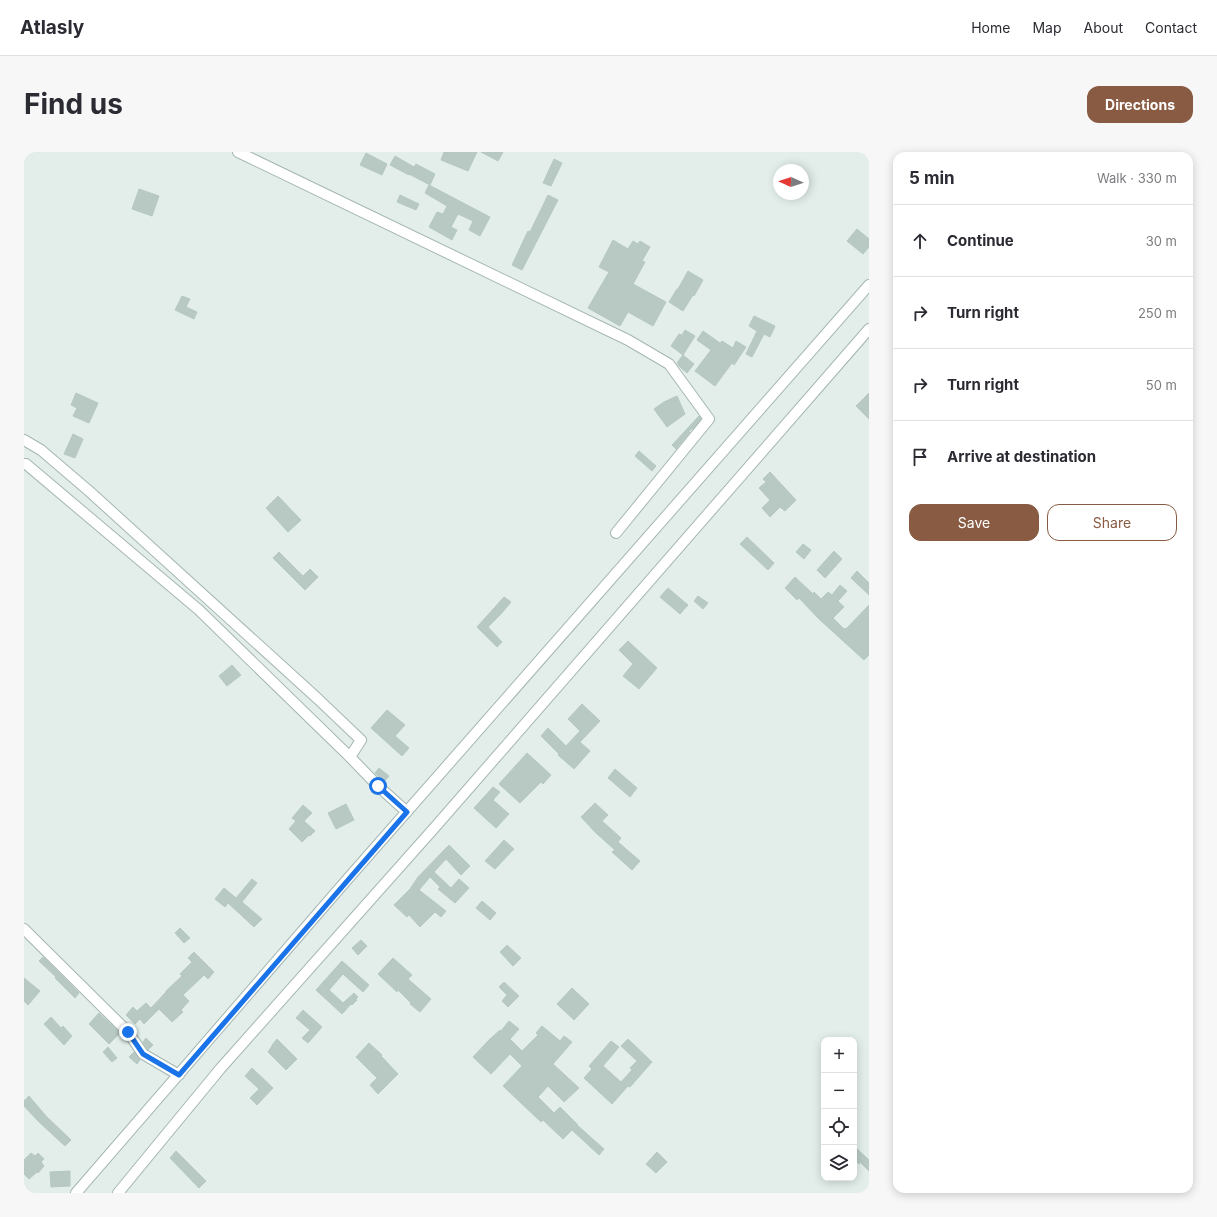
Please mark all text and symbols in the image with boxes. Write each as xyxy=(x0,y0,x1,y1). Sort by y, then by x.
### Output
text: Atlasly xyxy=(20,16,84,39)
text: Home xyxy=(971,19,1010,36)
text: Map xyxy=(1032,19,1062,36)
text: About xyxy=(1084,19,1123,36)
text: Contact xyxy=(1145,19,1197,36)
button: Directions xyxy=(1087,86,1193,123)
text: Find us xyxy=(24,87,123,121)
north arrow xyxy=(773,164,809,200)
text: 5 min xyxy=(909,168,955,188)
text: Walk · 330 m xyxy=(1097,170,1177,186)
icon: ahead xyxy=(909,230,931,252)
text: Continue xyxy=(947,231,1014,250)
text: 30 m xyxy=(1146,233,1177,249)
icon: right xyxy=(909,302,931,324)
text: Turn right xyxy=(947,303,1019,322)
text: 250 m xyxy=(1138,305,1177,321)
icon: right xyxy=(909,374,931,396)
text: Turn right xyxy=(947,375,1019,394)
text: 50 m xyxy=(1146,377,1177,393)
icon: arrive xyxy=(909,446,931,468)
text: Arrive at destination xyxy=(947,447,1096,466)
button: Save xyxy=(909,504,1039,541)
button: Share xyxy=(1047,504,1177,541)
route start xyxy=(369,777,387,795)
route end xyxy=(119,1023,137,1041)
map controls xyxy=(821,1037,857,1181)
button: + xyxy=(821,1037,857,1073)
button: − xyxy=(821,1073,857,1109)
button: locate xyxy=(821,1109,857,1145)
button: layers xyxy=(821,1145,857,1181)

